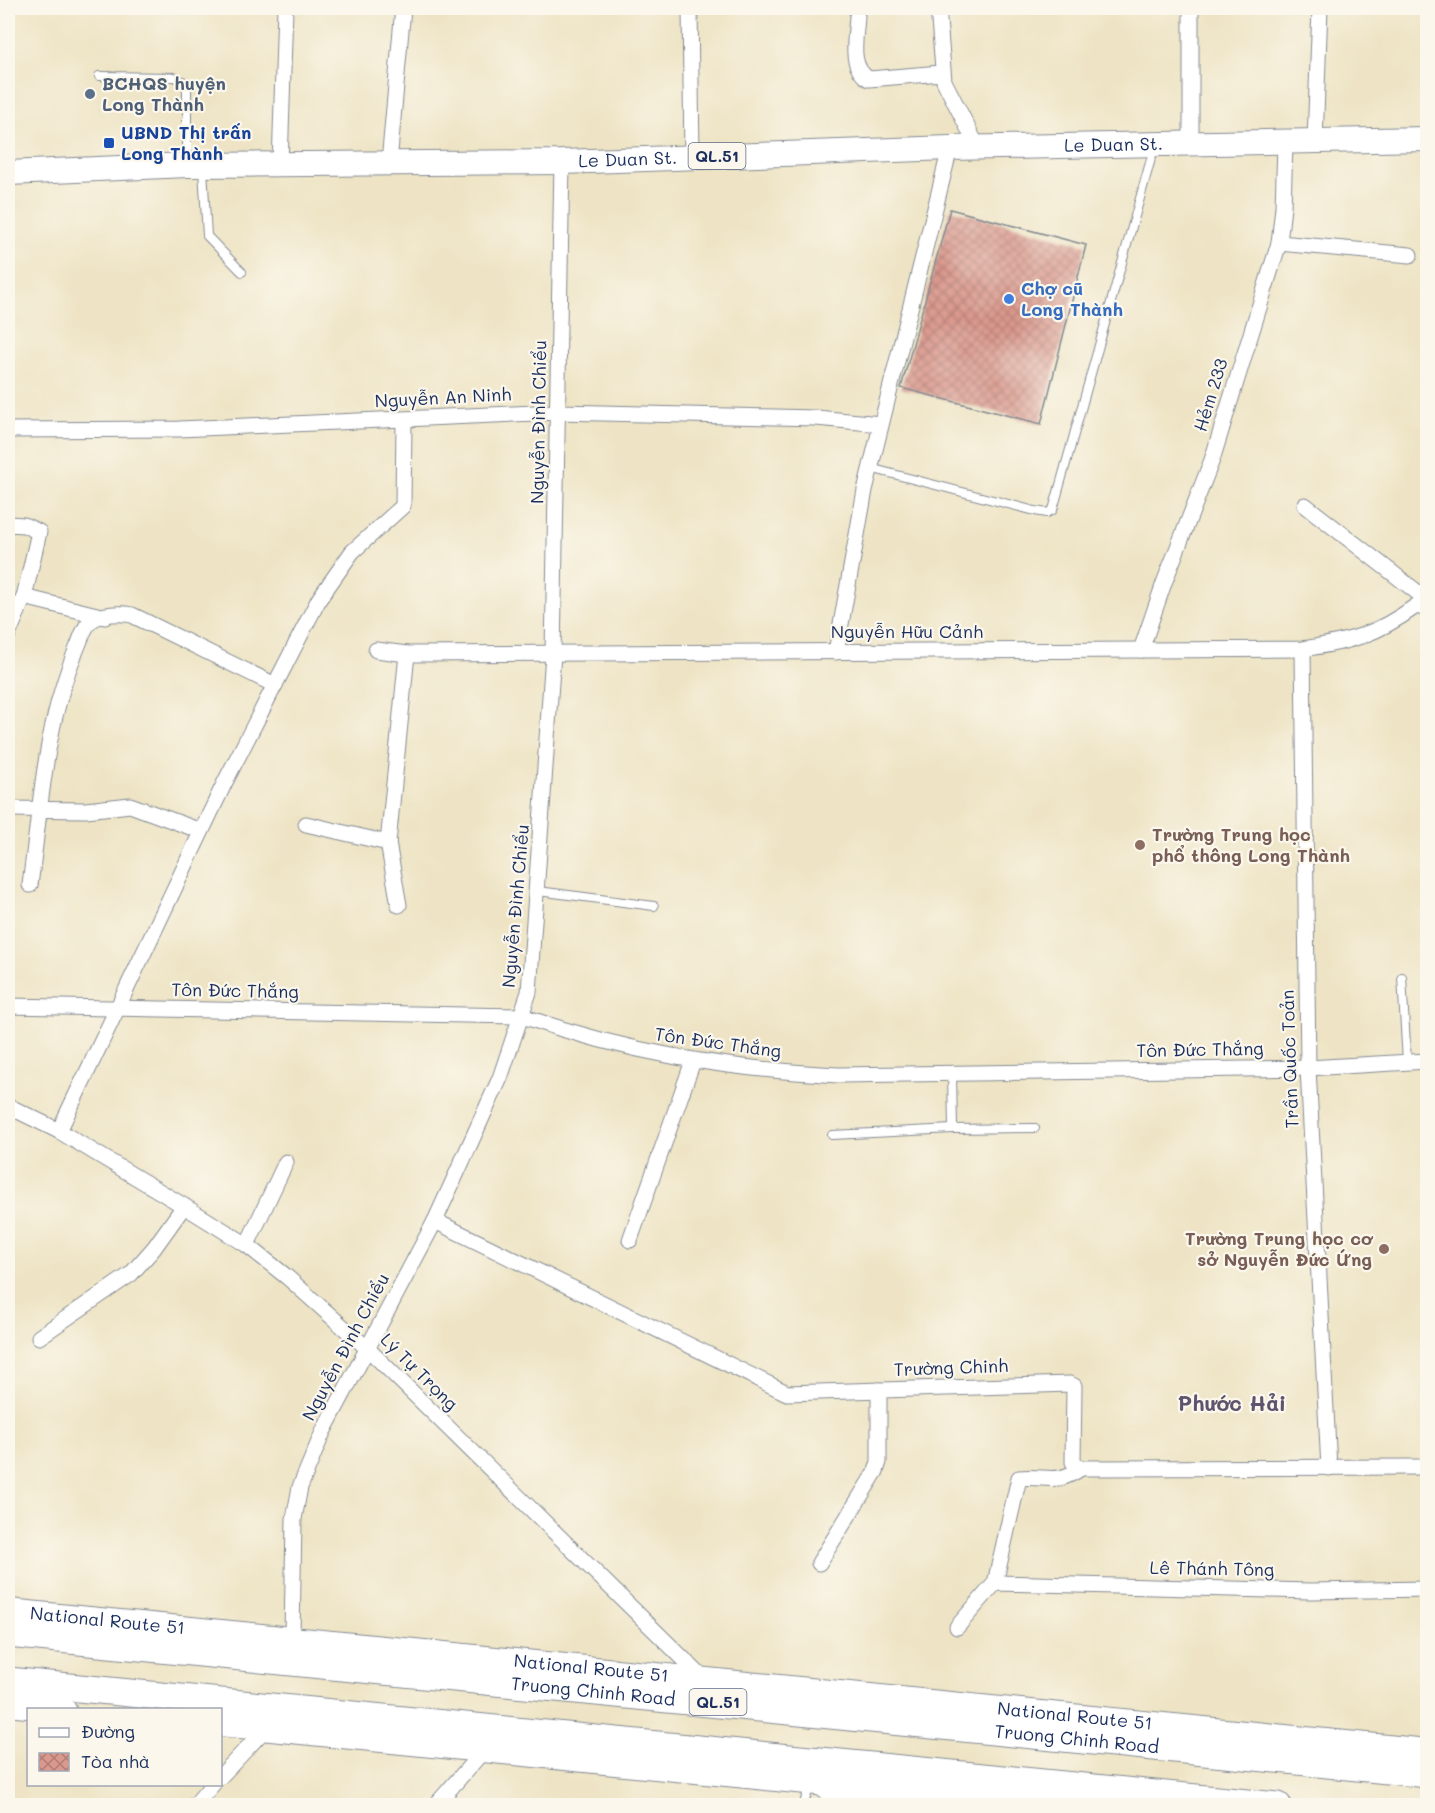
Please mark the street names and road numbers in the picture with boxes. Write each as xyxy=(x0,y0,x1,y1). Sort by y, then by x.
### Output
street label: Le Duan St. xyxy=(1064,131,1163,157)
road number: QL.51 xyxy=(688,143,746,169)
street label: Le Duan St. xyxy=(578,145,678,172)
street label: Nguyễn Đình Chiểu xyxy=(525,340,551,504)
street label: Hẻm 233 xyxy=(1188,355,1233,434)
street label: Nguyễn An Ninh xyxy=(374,381,512,413)
street label: Nguyễn Hữu Cảnh xyxy=(831,619,983,643)
street label: Nguyễn Đình Chiểu xyxy=(496,823,534,989)
street label: Tôn Đức Thắng xyxy=(171,977,299,1003)
street label: Trần Quốc Toản xyxy=(1275,989,1303,1129)
street label: Tôn Đức Thắng xyxy=(653,1021,783,1063)
street label: Tôn Đức Thắng xyxy=(1136,1036,1264,1062)
street label: Nguyễn Đình Chiểu xyxy=(296,1269,394,1425)
street label: Lý Tự Trọng xyxy=(376,1327,464,1415)
street label: Trường Chinh xyxy=(893,1353,1009,1381)
street label: Lê Thánh Tông xyxy=(1149,1555,1275,1581)
street label: National Route 51 xyxy=(29,1600,186,1639)
street label: National Route 51 xyxy=(513,1648,670,1687)
street label: Truong Chinh Road xyxy=(510,1671,677,1711)
road number: QL.51 xyxy=(690,1689,746,1715)
street label: National Route 51 xyxy=(996,1696,1154,1735)
street label: Truong Chinh Road xyxy=(994,1718,1160,1758)

